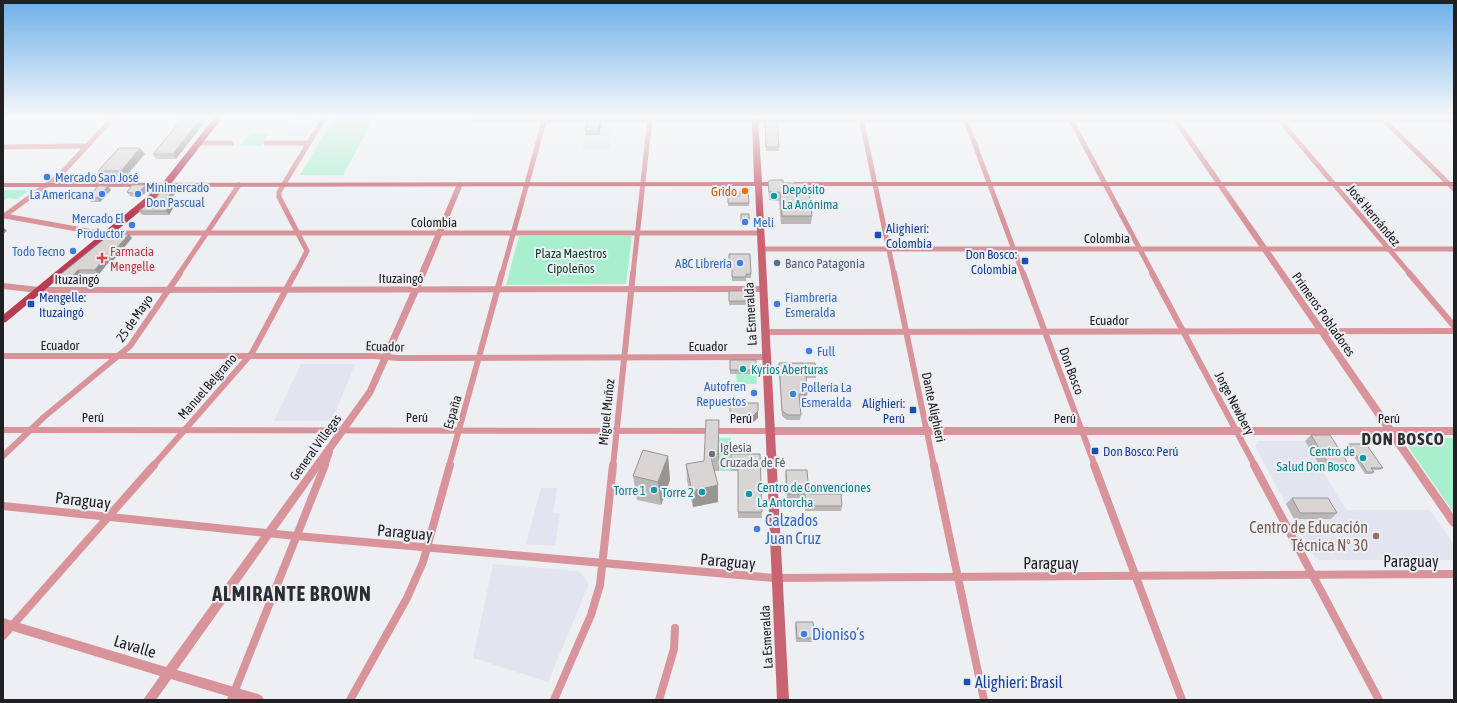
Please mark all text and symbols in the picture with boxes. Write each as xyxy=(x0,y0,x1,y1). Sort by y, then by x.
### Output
place label: Mercado San José xyxy=(55,170,139,185)
marker: Mercado San José xyxy=(42,172,52,182)
place label: Minimercado Don Pascual xyxy=(146,180,209,210)
place label: Depósito La Anónima xyxy=(782,182,838,212)
street label: José Hernández xyxy=(1344,182,1404,249)
place label: Grido xyxy=(711,184,737,199)
marker: Grido xyxy=(740,186,750,196)
place label: La Americana xyxy=(29,187,94,202)
marker: La Americana xyxy=(97,189,107,199)
marker: Minimercado Don Pascual xyxy=(133,189,143,199)
marker: Depósito La Anónima xyxy=(769,191,779,201)
place label: Mercado El Productor xyxy=(72,211,125,241)
street label: Colombia xyxy=(411,215,457,230)
place label: Meli xyxy=(753,215,774,230)
marker: Meli xyxy=(740,217,750,227)
marker: Mercado El Productor xyxy=(127,220,137,230)
place label: Alighieri: Colombia xyxy=(886,221,932,251)
marker: Alighieri: Colombia xyxy=(873,230,883,240)
street label: Colombia xyxy=(1084,231,1130,246)
place label: Todo Tecno xyxy=(12,244,65,259)
place label: Farmacia Mengelle xyxy=(110,244,155,274)
marker: Todo Tecno xyxy=(68,246,78,256)
park label: Plaza Maestros Cipoleños xyxy=(535,246,607,276)
place label: Don Bosco: Colombia xyxy=(965,247,1017,277)
marker: Farmacia Mengelle xyxy=(97,253,107,263)
place label: ABC Librería xyxy=(675,256,732,271)
place label: Banco Patagonia xyxy=(785,256,865,271)
marker: Don Bosco: Colombia xyxy=(1020,256,1030,266)
marker: ABC Librería xyxy=(735,258,745,268)
marker: Banco Patagonia xyxy=(772,258,782,268)
street label: Primeros Pobladores xyxy=(1289,269,1358,360)
street label: Ituzaingó xyxy=(379,271,423,286)
street label: Ituzaingó xyxy=(55,272,99,287)
street label: La Esmeralda xyxy=(741,282,760,346)
place label: Mengelle: Ituzaingó xyxy=(39,290,86,320)
place label: Fiambrería Esmeralda xyxy=(785,290,837,320)
street label: 25 de Mayo xyxy=(113,292,156,345)
marker: Mengelle: Ituzaingó xyxy=(26,299,36,309)
marker: Fiambrería Esmeralda xyxy=(772,299,782,309)
street label: Ecuador xyxy=(1090,313,1129,328)
street label: Ecuador xyxy=(41,338,80,353)
street label: Ecuador xyxy=(365,338,405,355)
street label: Ecuador xyxy=(689,339,728,354)
place label: Full xyxy=(817,344,836,359)
street label: Don Bosco xyxy=(1056,345,1087,397)
marker: Full xyxy=(804,346,814,356)
street label: Manuel Belgrano xyxy=(175,351,240,422)
place label: Kyrios Aberturas xyxy=(751,362,828,377)
marker: Kyrios Aberturas xyxy=(738,364,748,374)
street label: Jorge Newbery xyxy=(1212,369,1258,438)
street label: Dante Alighieri xyxy=(919,371,948,444)
street label: Miguel Muñoz xyxy=(596,378,617,446)
place label: Autofren Repuestos xyxy=(696,379,746,409)
place label: Pollería La Esmeralda xyxy=(801,380,852,410)
marker: Autofren Repuestos xyxy=(749,388,759,398)
marker: Pollería La Esmeralda xyxy=(788,389,798,399)
street label: España xyxy=(440,393,464,431)
place label: Alighieri: Perú xyxy=(862,396,905,426)
marker: Alighieri: Perú xyxy=(908,405,918,415)
street label: Perú xyxy=(82,410,104,425)
street label: Perú xyxy=(406,410,428,425)
street label: General Villegas xyxy=(286,411,345,483)
street label: Perú xyxy=(730,411,752,426)
street label: Perú xyxy=(1054,411,1076,426)
street label: Perú xyxy=(1378,411,1400,426)
district label: DON BOSCO xyxy=(1361,429,1445,449)
place label: Iglesia Cruzada de Fé xyxy=(720,440,786,470)
place label: Don Bosco: Perú xyxy=(1103,444,1179,459)
place label: Centro de Salud Don Bosco xyxy=(1277,444,1355,474)
marker: Don Bosco: Perú xyxy=(1090,446,1100,456)
marker: Iglesia Cruzada de Fé xyxy=(707,449,717,459)
marker: Centro de Salud Don Bosco xyxy=(1358,453,1368,463)
place label: Centro de Convenciones La Antorcha xyxy=(757,480,871,510)
place label: Torre 1 xyxy=(613,483,646,498)
marker: Torre 1 xyxy=(649,485,659,495)
place label: Torre 2 xyxy=(661,485,694,500)
marker: Torre 2 xyxy=(697,487,707,497)
street label: Paraguay xyxy=(54,488,112,513)
marker: Centro de Convenciones La Antorcha xyxy=(744,489,754,499)
place label: Calzados Juan Cruz xyxy=(765,511,821,547)
place label: Centro de Educación Técnica N° 30 xyxy=(1249,518,1368,554)
street label: Paraguay xyxy=(377,521,434,544)
marker: Calzados Juan Cruz xyxy=(752,524,762,534)
marker: Centro de Educación Técnica N° 30 xyxy=(1371,531,1381,541)
street label: Paraguay xyxy=(700,550,757,573)
street label: Paraguay xyxy=(1383,552,1439,571)
street label: Paraguay xyxy=(1023,554,1079,573)
district label: ALMIRANTE BROWN xyxy=(211,582,372,605)
street label: La Esmeralda xyxy=(757,605,776,669)
place label: Dioniso´s xyxy=(812,625,865,643)
marker: Dioniso´s xyxy=(799,629,809,639)
street label: Lavalle xyxy=(112,631,158,661)
place label: Alighieri: Brasil xyxy=(975,673,1064,692)
marker: Alighieri: Brasil xyxy=(962,677,972,687)

